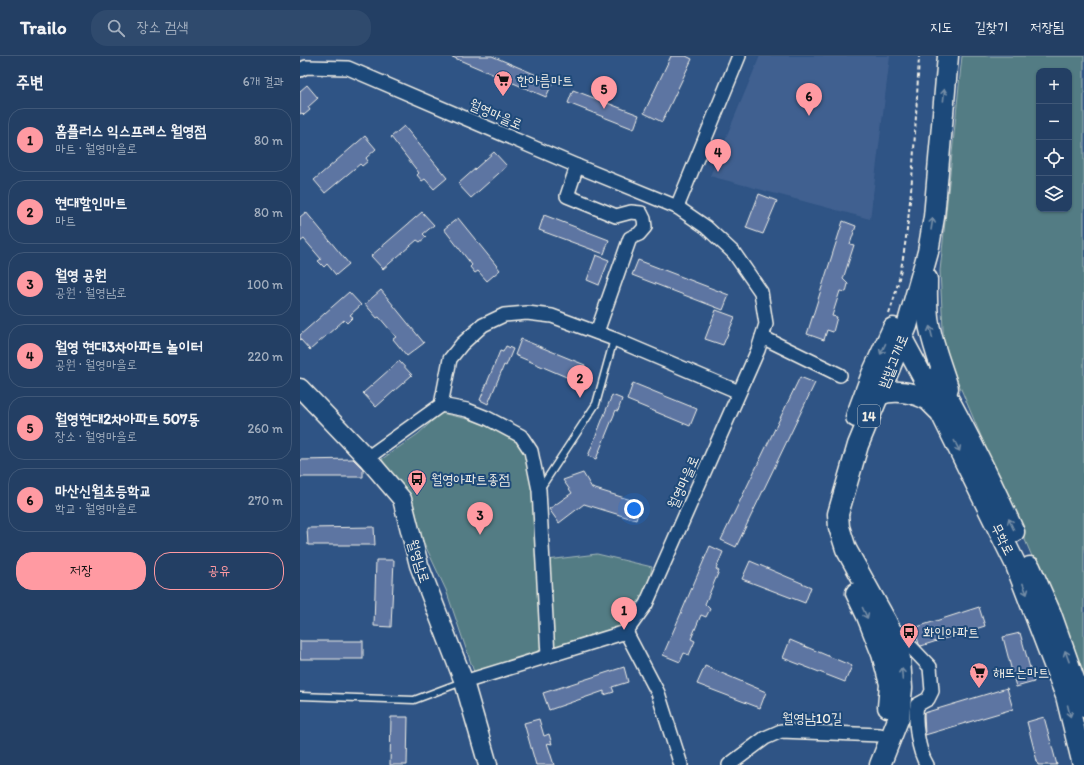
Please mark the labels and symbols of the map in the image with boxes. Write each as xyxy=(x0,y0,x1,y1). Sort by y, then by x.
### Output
supermarket icon: 한아름마트 xyxy=(492,69,514,97)
place label: 한아름마트 xyxy=(517,72,573,89)
pin: 5 xyxy=(591,76,617,109)
pin: 6 xyxy=(796,83,822,116)
one-way arrow xyxy=(941,89,948,102)
street label: 월영마을로 xyxy=(467,96,525,133)
pin: 4 xyxy=(705,139,731,172)
one-way arrow xyxy=(929,218,937,231)
one-way arrow xyxy=(926,326,934,339)
street label: 밤밭고개로 xyxy=(875,332,912,390)
one-way arrow xyxy=(879,343,886,355)
pin: 2 xyxy=(567,365,593,398)
road number: 14 xyxy=(858,405,880,427)
one-way arrow xyxy=(954,440,961,452)
street label: 월영마을로 xyxy=(664,453,703,511)
bus stop icon: 월영아파트종점 xyxy=(406,468,428,496)
place label: 월영아파트종점 xyxy=(431,471,510,488)
your location xyxy=(624,499,644,519)
pin: 3 xyxy=(467,502,493,535)
one-way arrow xyxy=(1007,518,1014,530)
street label: 무학로 xyxy=(987,520,1018,558)
street label: 월영남로 xyxy=(404,537,433,585)
one-way arrow xyxy=(1022,582,1030,594)
pin: 1 xyxy=(611,597,637,630)
one-way arrow xyxy=(862,607,869,619)
bus stop icon: 화인아파트 xyxy=(898,621,920,649)
place label: 화인아파트 xyxy=(923,624,979,641)
one-way arrow xyxy=(1062,651,1070,663)
supermarket icon: 해뜨는마트 xyxy=(968,661,990,689)
place label: 해뜨는마트 xyxy=(993,664,1049,681)
one-way arrow xyxy=(898,668,905,681)
one-way arrow xyxy=(1066,704,1074,717)
street label: 월영남10길 xyxy=(782,710,843,727)

